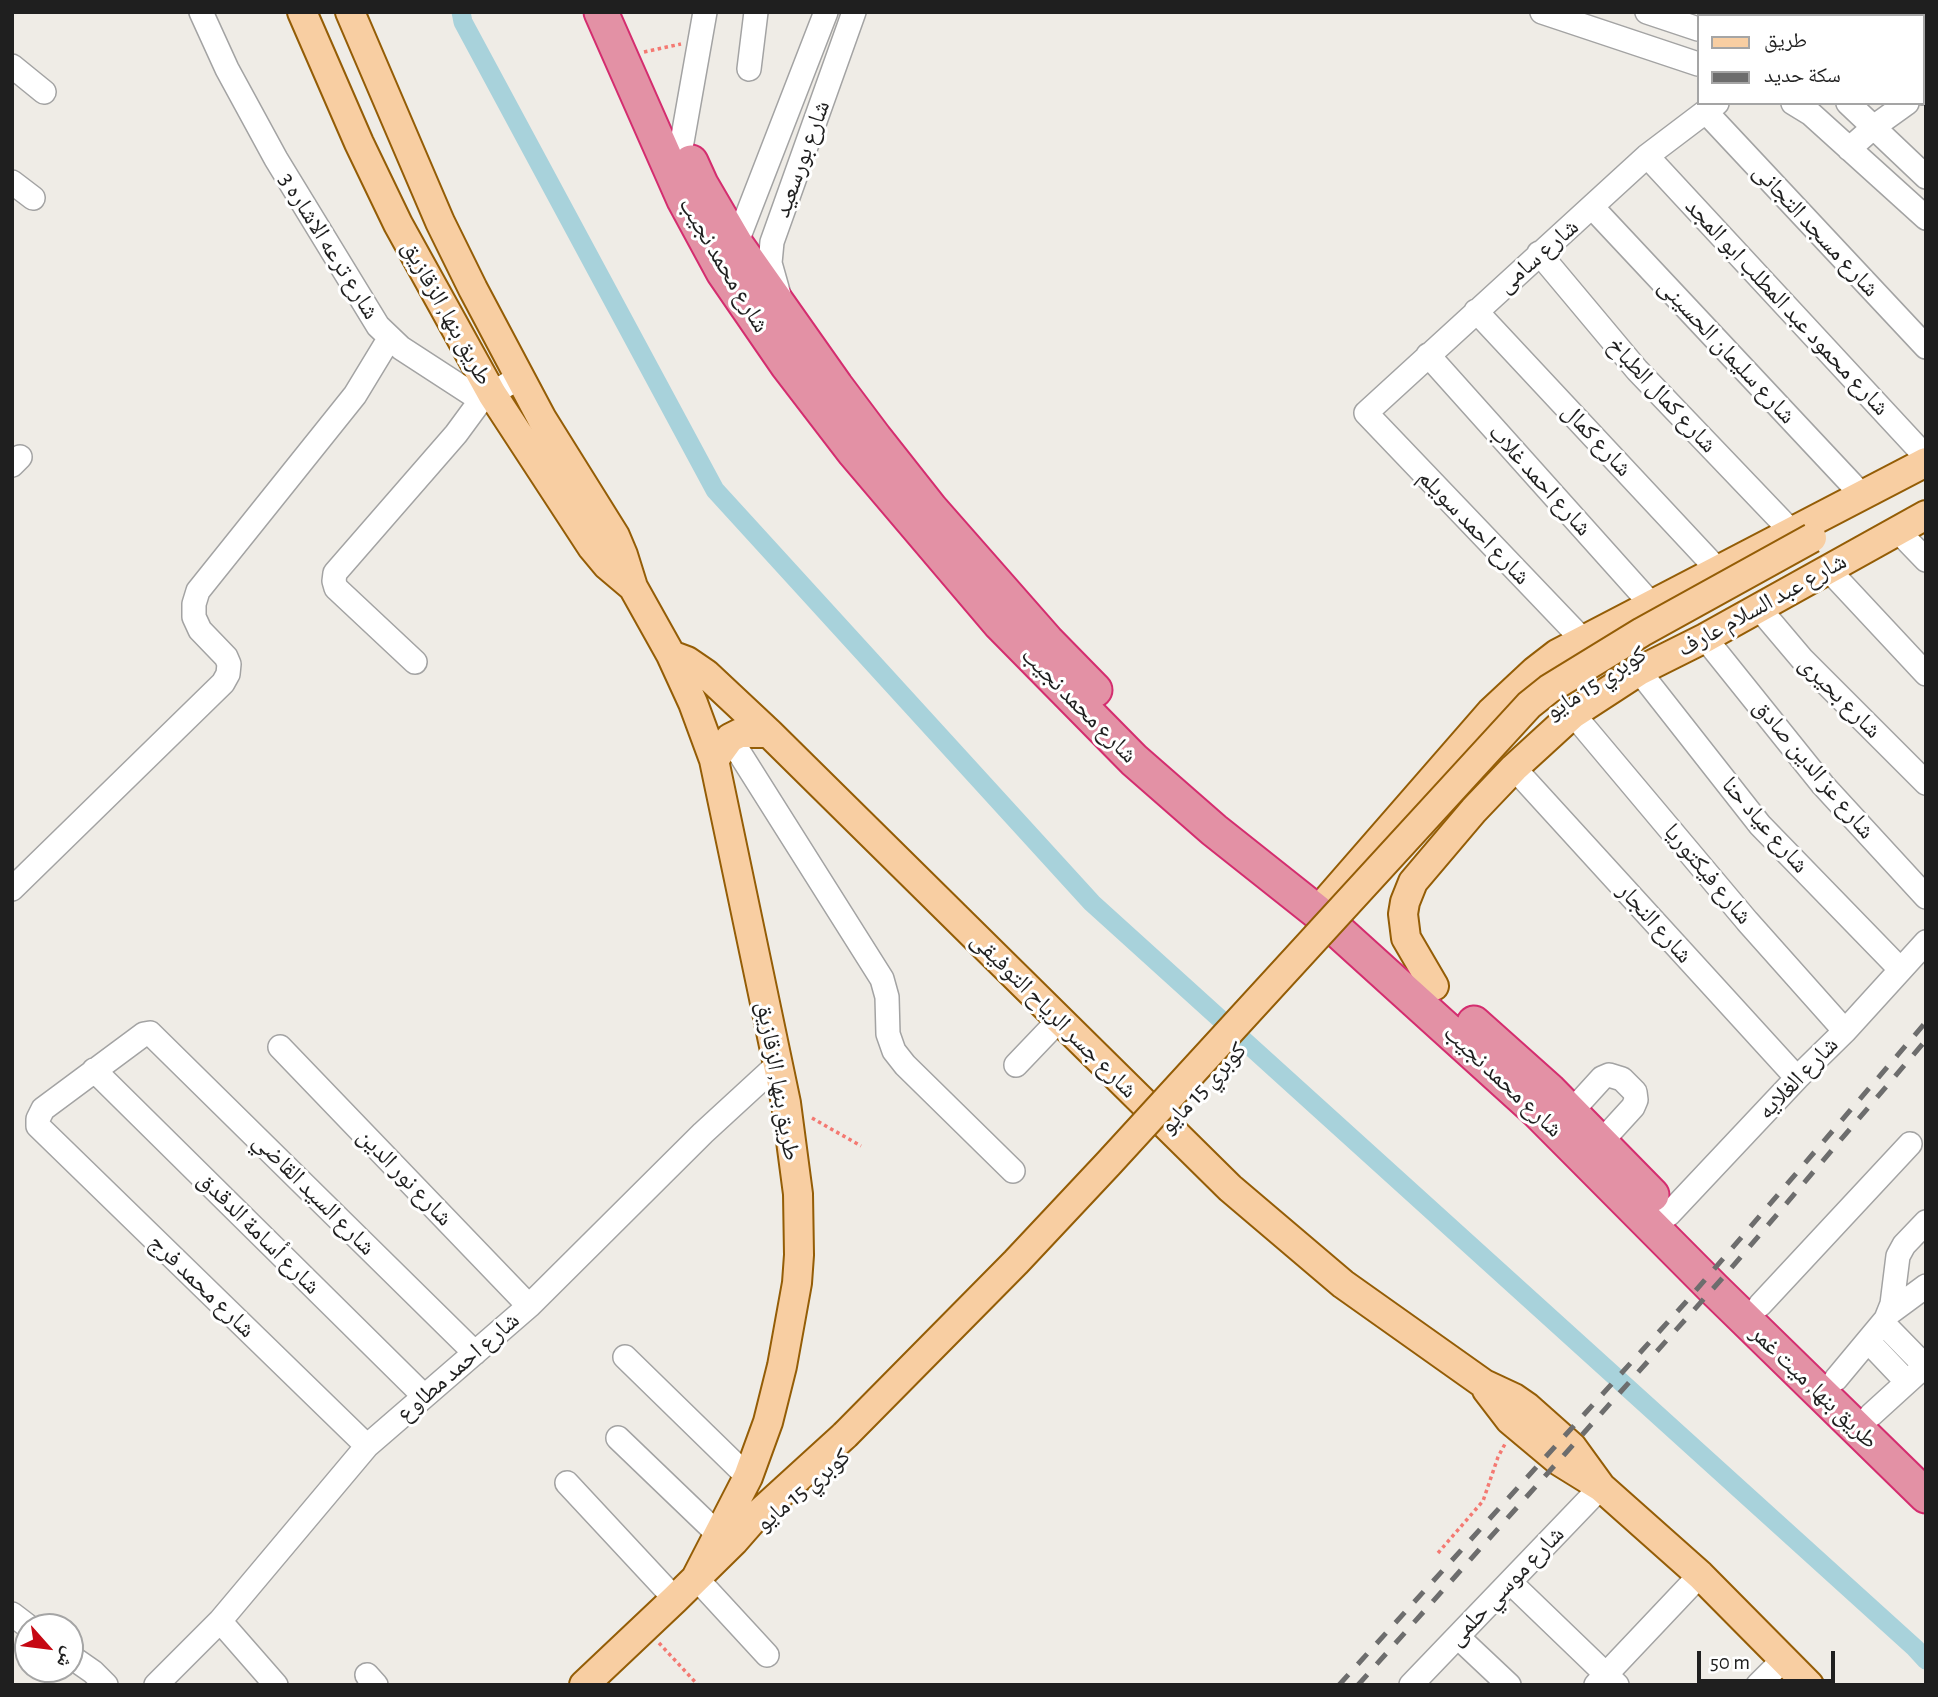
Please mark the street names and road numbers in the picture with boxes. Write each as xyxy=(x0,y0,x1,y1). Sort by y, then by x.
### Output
street label: شارع بورسعيد xyxy=(768,97,836,221)
street label: شارع مسجد التجانى xyxy=(1747,157,1885,303)
street label: شارع ترعه الاشاره 3 xyxy=(272,167,386,325)
street label: شارع محمد نجيب xyxy=(672,192,776,338)
street label: شارع محمود عبد المطلب ابو المجد xyxy=(1679,192,1895,422)
street label: شارع سامى xyxy=(1491,213,1585,299)
street label: طريق بنها, الزقازيق xyxy=(395,236,499,390)
street label: شارع سليمان الحسينى xyxy=(1652,272,1802,430)
street label: شارع كمال الطباخ xyxy=(1601,331,1723,459)
street label: شارع كمال xyxy=(1556,397,1638,483)
street label: شارع احمد غلاب xyxy=(1482,418,1598,542)
street label: شارع احمد سويلم xyxy=(1412,463,1536,591)
street label: شارع عبد السلام عارف xyxy=(1672,547,1852,663)
street label: كوبري 15 مايو xyxy=(1540,640,1652,726)
street label: شارع محمد نجيب xyxy=(1015,641,1143,769)
street label: شارع بحيرى xyxy=(1793,650,1887,744)
street label: شارع عز الدين صادق xyxy=(1747,693,1881,845)
street label: شارع عياد حنا xyxy=(1715,771,1815,879)
street label: شارع فيكتوريا xyxy=(1658,818,1758,930)
street label: شارع النجار xyxy=(1611,877,1699,969)
street label: شارع جسر الرياح التوفيقى xyxy=(965,926,1143,1104)
street label: طريق بنها, الزقازيق xyxy=(750,999,806,1163)
street label: شارع محمد نجيب xyxy=(1437,1018,1569,1144)
street label: شارع الغلايه xyxy=(1752,1031,1844,1125)
street label: كوبري 15 مايو xyxy=(1153,1036,1253,1140)
street label: شارع نور الدين xyxy=(351,1122,459,1232)
street label: شارع السيد القاضي xyxy=(247,1127,381,1261)
street label: شارع أسامة الدقدق xyxy=(192,1166,326,1300)
street label: شارع محمد فرج xyxy=(143,1228,261,1344)
street label: شارع احمد مطاوع xyxy=(391,1306,525,1428)
street label: طريق بنها, ميت غمر xyxy=(1744,1319,1884,1455)
street label: كوبري 15 مايو xyxy=(750,1442,856,1538)
street label: شارع موسي حلمى xyxy=(1442,1520,1570,1652)

